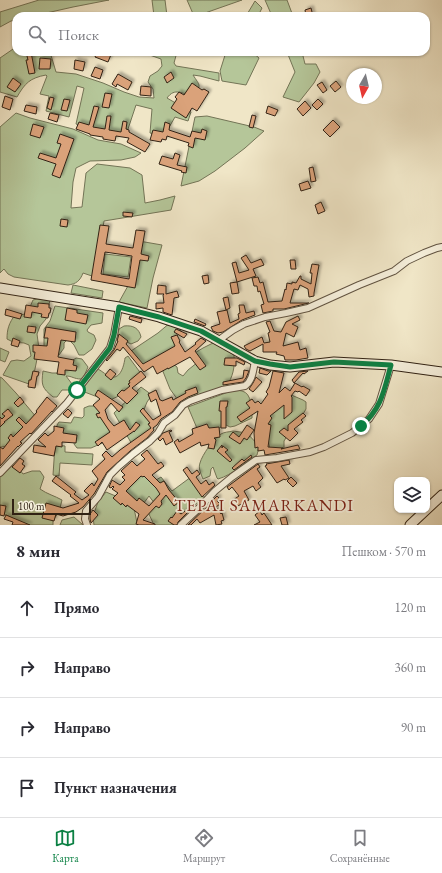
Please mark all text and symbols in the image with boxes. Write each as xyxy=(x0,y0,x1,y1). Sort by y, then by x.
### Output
search box xyxy=(12,12,430,56)
icon: search xyxy=(26,23,48,45)
text: Поиск xyxy=(58,25,99,44)
north arrow xyxy=(346,68,382,104)
route start xyxy=(68,381,86,399)
route end xyxy=(352,417,370,435)
map controls xyxy=(394,477,430,513)
button: layers xyxy=(394,477,430,513)
district label: TEPAI SAMARKANDI xyxy=(174,494,354,516)
scale bar xyxy=(12,497,91,516)
text: 100 m xyxy=(18,499,45,513)
text: 8 мин xyxy=(16,540,60,562)
text: Пешком · 570 m xyxy=(342,543,426,560)
icon: ahead xyxy=(16,597,38,619)
text: Прямо xyxy=(54,598,99,617)
text: 120 m xyxy=(395,599,426,616)
icon: right xyxy=(16,657,38,679)
text: Направо xyxy=(54,658,111,677)
text: 360 m xyxy=(395,659,426,676)
icon: right xyxy=(16,717,38,739)
text: Направо xyxy=(54,718,111,737)
text: 90 m xyxy=(401,719,426,736)
icon: arrive xyxy=(16,777,38,799)
text: Пункт назначения xyxy=(54,778,177,797)
tab: Карта xyxy=(52,827,79,865)
tab: Маршрут xyxy=(183,827,225,865)
tab: Сохранённые xyxy=(330,827,390,865)

